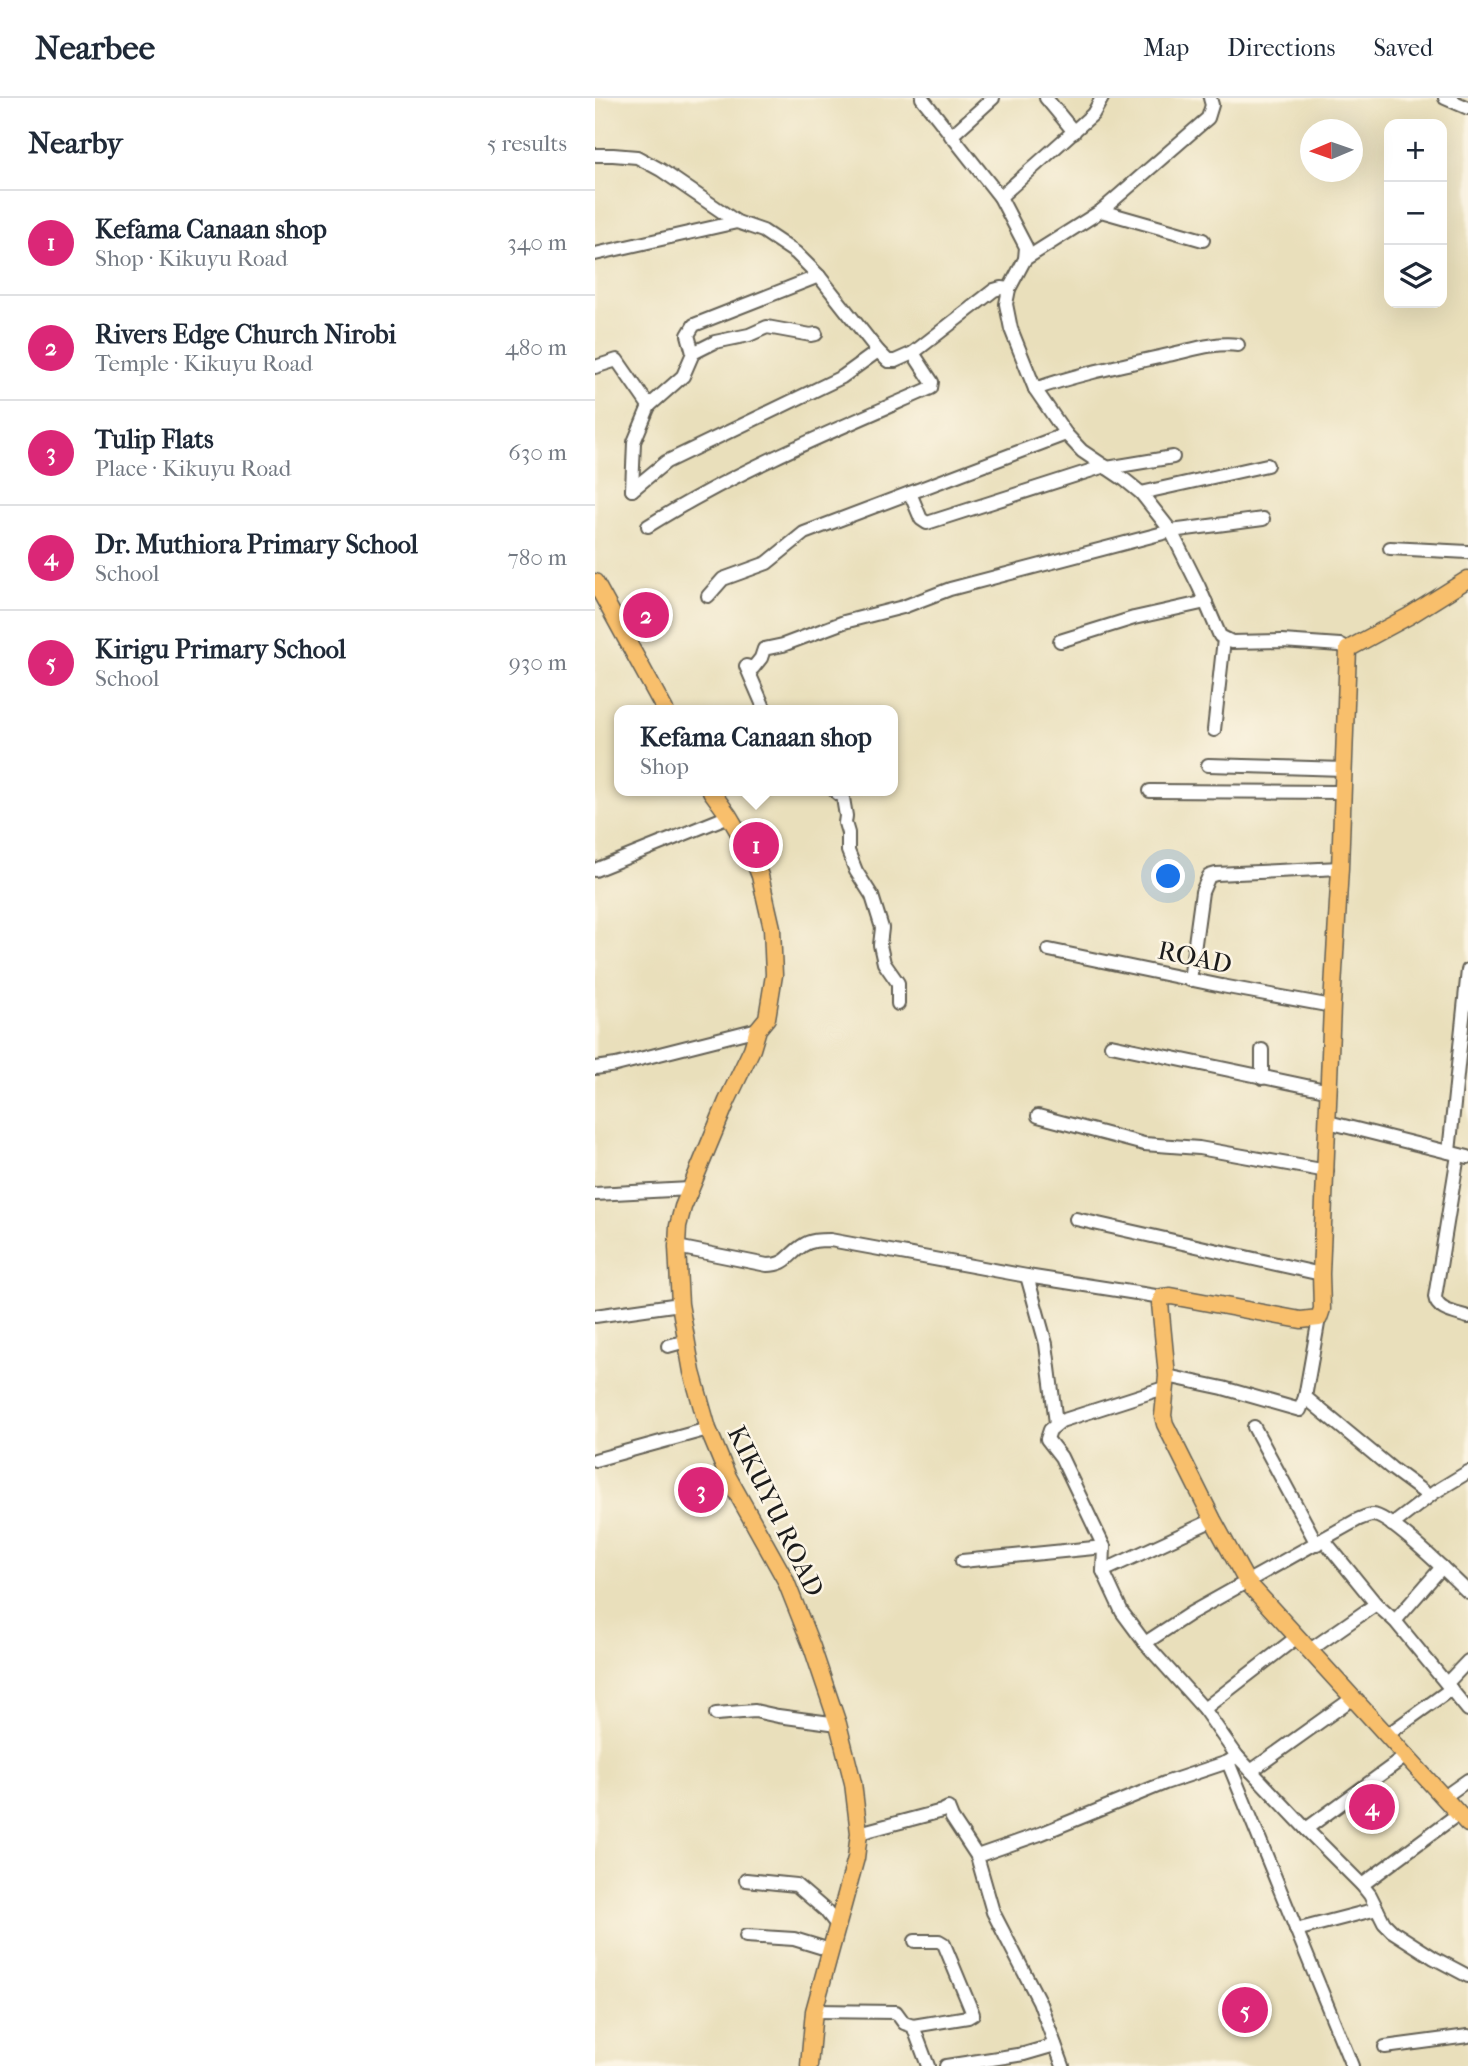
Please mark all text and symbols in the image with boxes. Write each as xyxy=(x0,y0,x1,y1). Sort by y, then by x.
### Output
text: Nearbee xyxy=(35,29,155,68)
text: Map xyxy=(1143,34,1189,62)
text: Directions xyxy=(1227,34,1335,62)
text: Saved xyxy=(1373,34,1433,62)
north arrow xyxy=(1300,119,1363,182)
map controls xyxy=(1384,119,1447,308)
button: + xyxy=(1384,119,1447,182)
text: Nearby xyxy=(28,126,123,161)
text: 5 results xyxy=(487,130,567,157)
button: − xyxy=(1384,182,1447,245)
text: Kefama Canaan shop xyxy=(95,214,327,245)
text: 1 xyxy=(47,229,55,256)
text: 340 m xyxy=(507,229,567,256)
text: Shop · Kikuyu Road xyxy=(95,245,288,272)
button: layers xyxy=(1384,245,1447,308)
text: Rivers Edge Church Nirobi xyxy=(95,319,396,350)
text: 2 xyxy=(45,334,57,361)
text: 480 m xyxy=(505,334,567,361)
text: Temple · Kikuyu Road xyxy=(95,350,313,377)
text: Tulip Flats xyxy=(95,424,213,455)
text: 3 xyxy=(46,439,56,466)
text: 630 m xyxy=(508,439,567,466)
text: Place · Kikuyu Road xyxy=(95,455,291,482)
text: Dr. Muthiora Primary School xyxy=(95,529,418,560)
text: 4 xyxy=(44,544,58,571)
text: 780 m xyxy=(508,544,567,571)
text: School xyxy=(95,560,159,587)
pin: 2 xyxy=(623,589,669,641)
text: Kirigu Primary School xyxy=(95,634,346,665)
text: 5 xyxy=(46,649,56,676)
text: 930 m xyxy=(509,649,567,676)
text: School xyxy=(95,665,159,692)
popup xyxy=(614,705,898,796)
text: Kefama Canaan shop xyxy=(640,722,872,753)
text: Shop xyxy=(640,753,689,780)
pin: 1 xyxy=(733,819,779,871)
your location xyxy=(1151,859,1185,893)
street label: ROAD xyxy=(1155,935,1235,980)
street label: KIKUYU ROAD xyxy=(721,1421,830,1602)
pin: 3 xyxy=(678,1464,724,1516)
pin: 4 xyxy=(1349,1781,1395,1833)
pin: 5 xyxy=(1222,1984,1268,2036)

